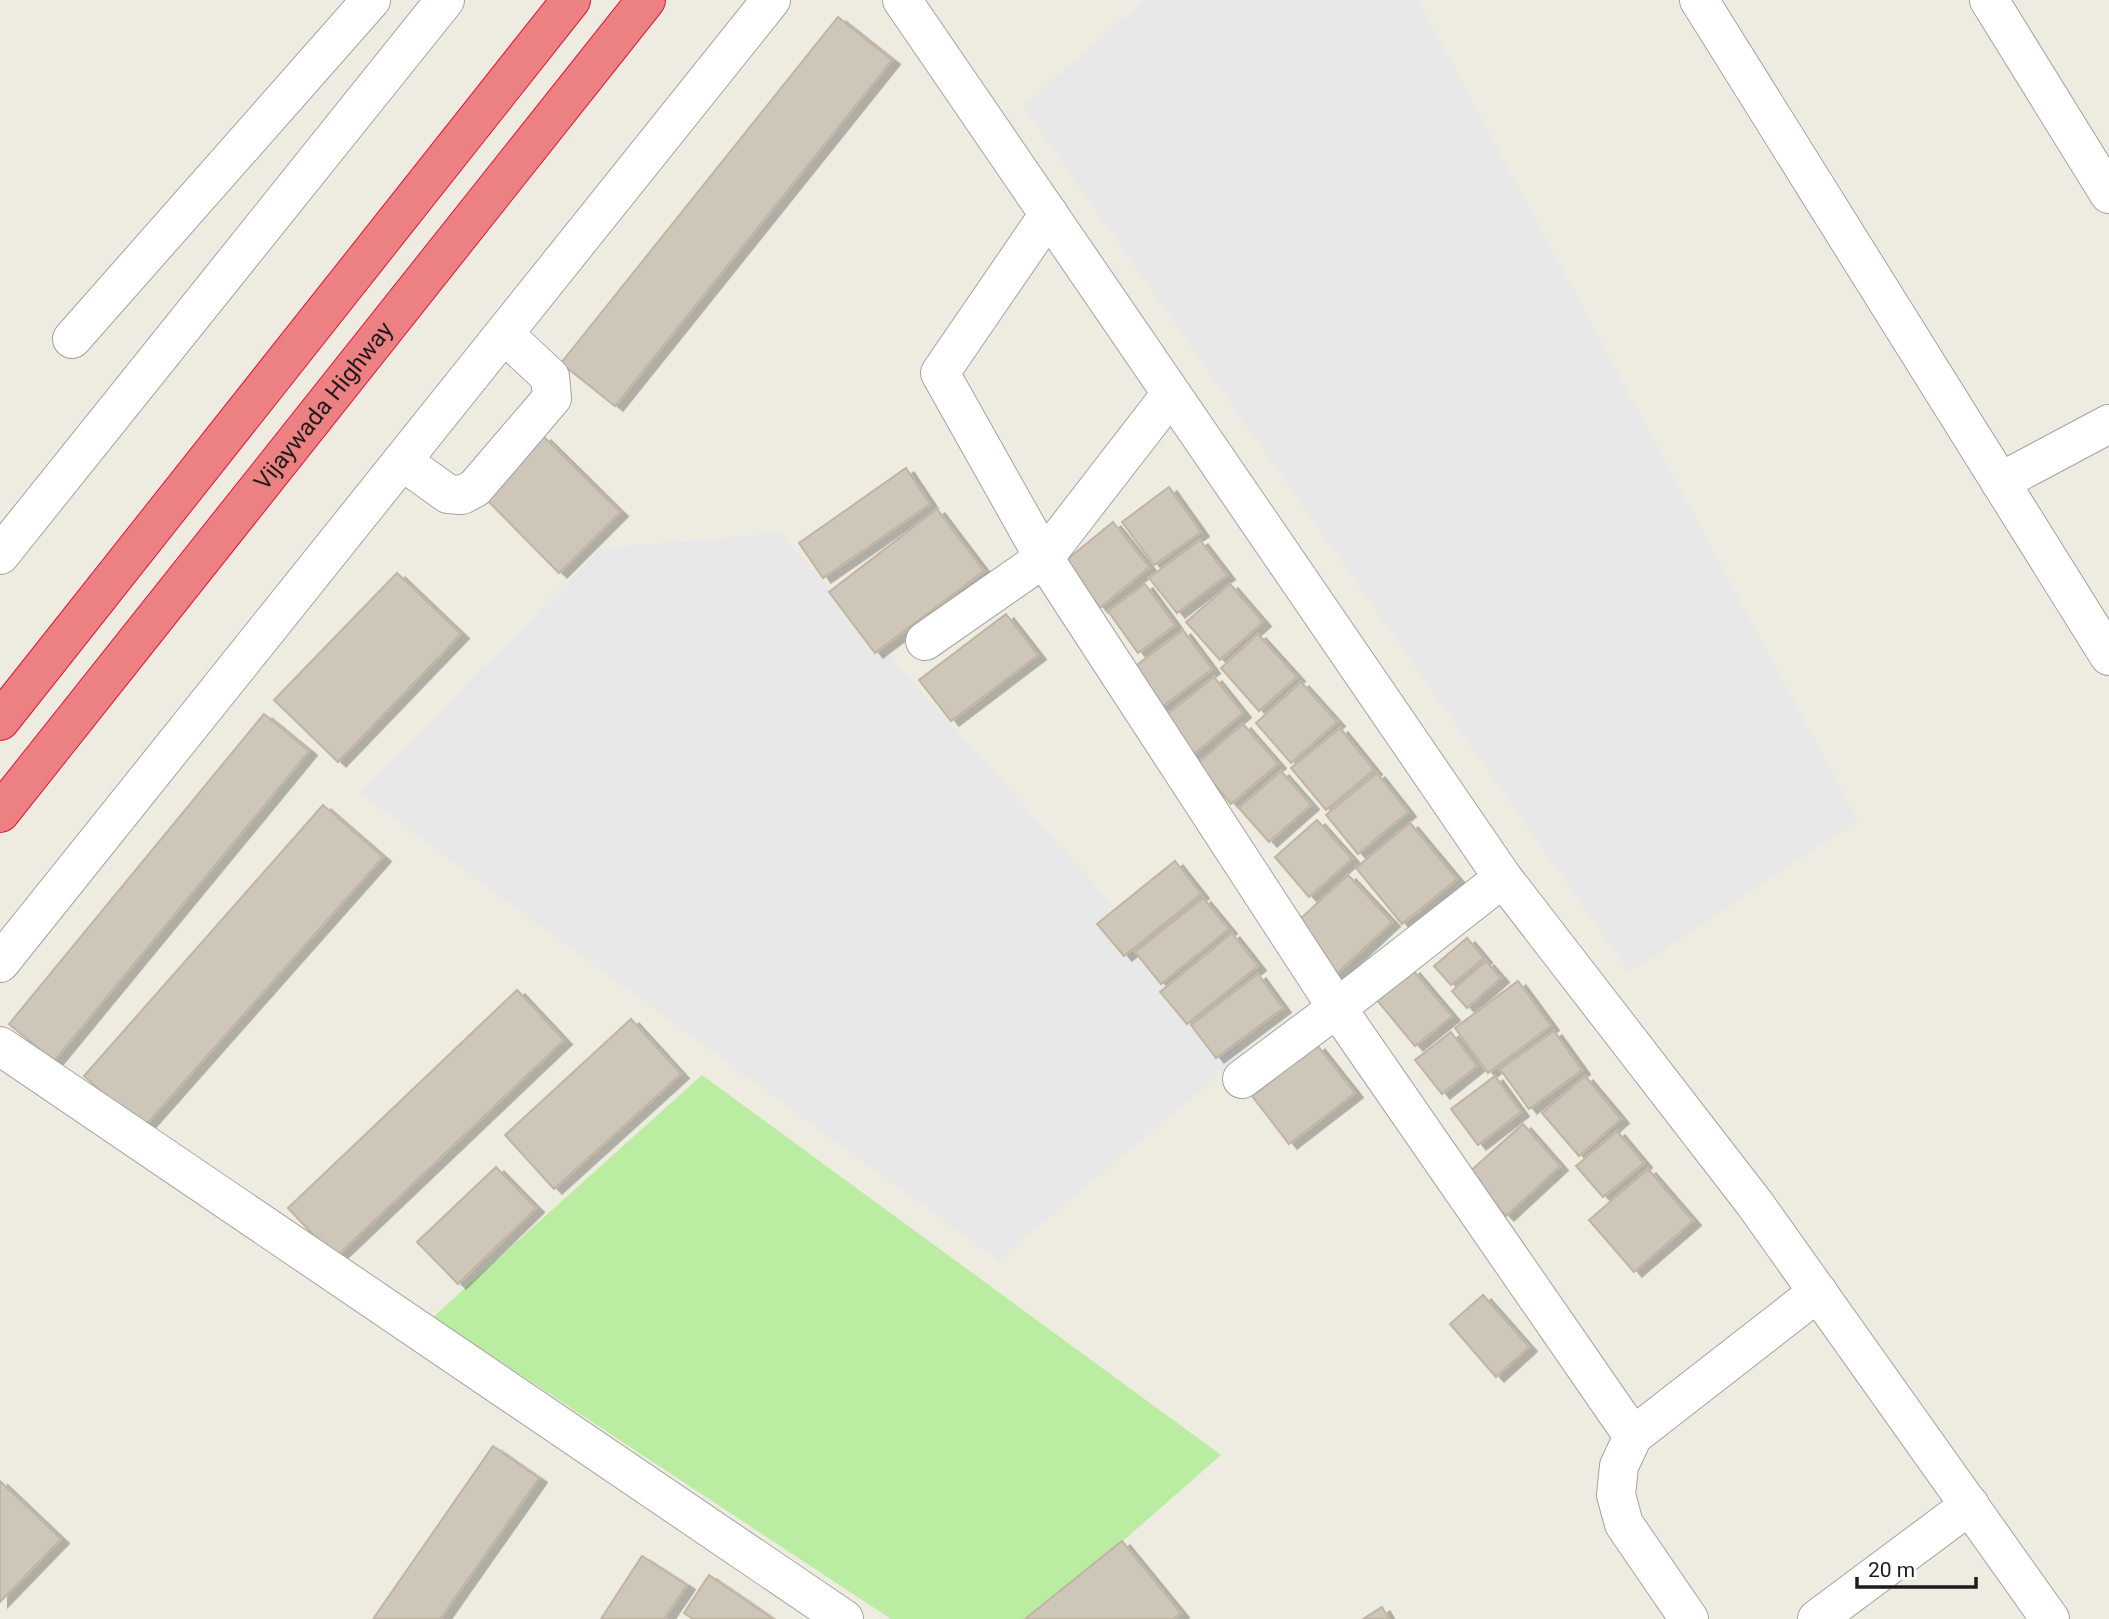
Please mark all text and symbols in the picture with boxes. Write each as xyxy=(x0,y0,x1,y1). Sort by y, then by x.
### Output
street label: Vijaywada Highway xyxy=(248,316,399,496)
scale bar xyxy=(1857,1546,1976,1590)
text: 20 m xyxy=(1868,1558,1915,1582)

